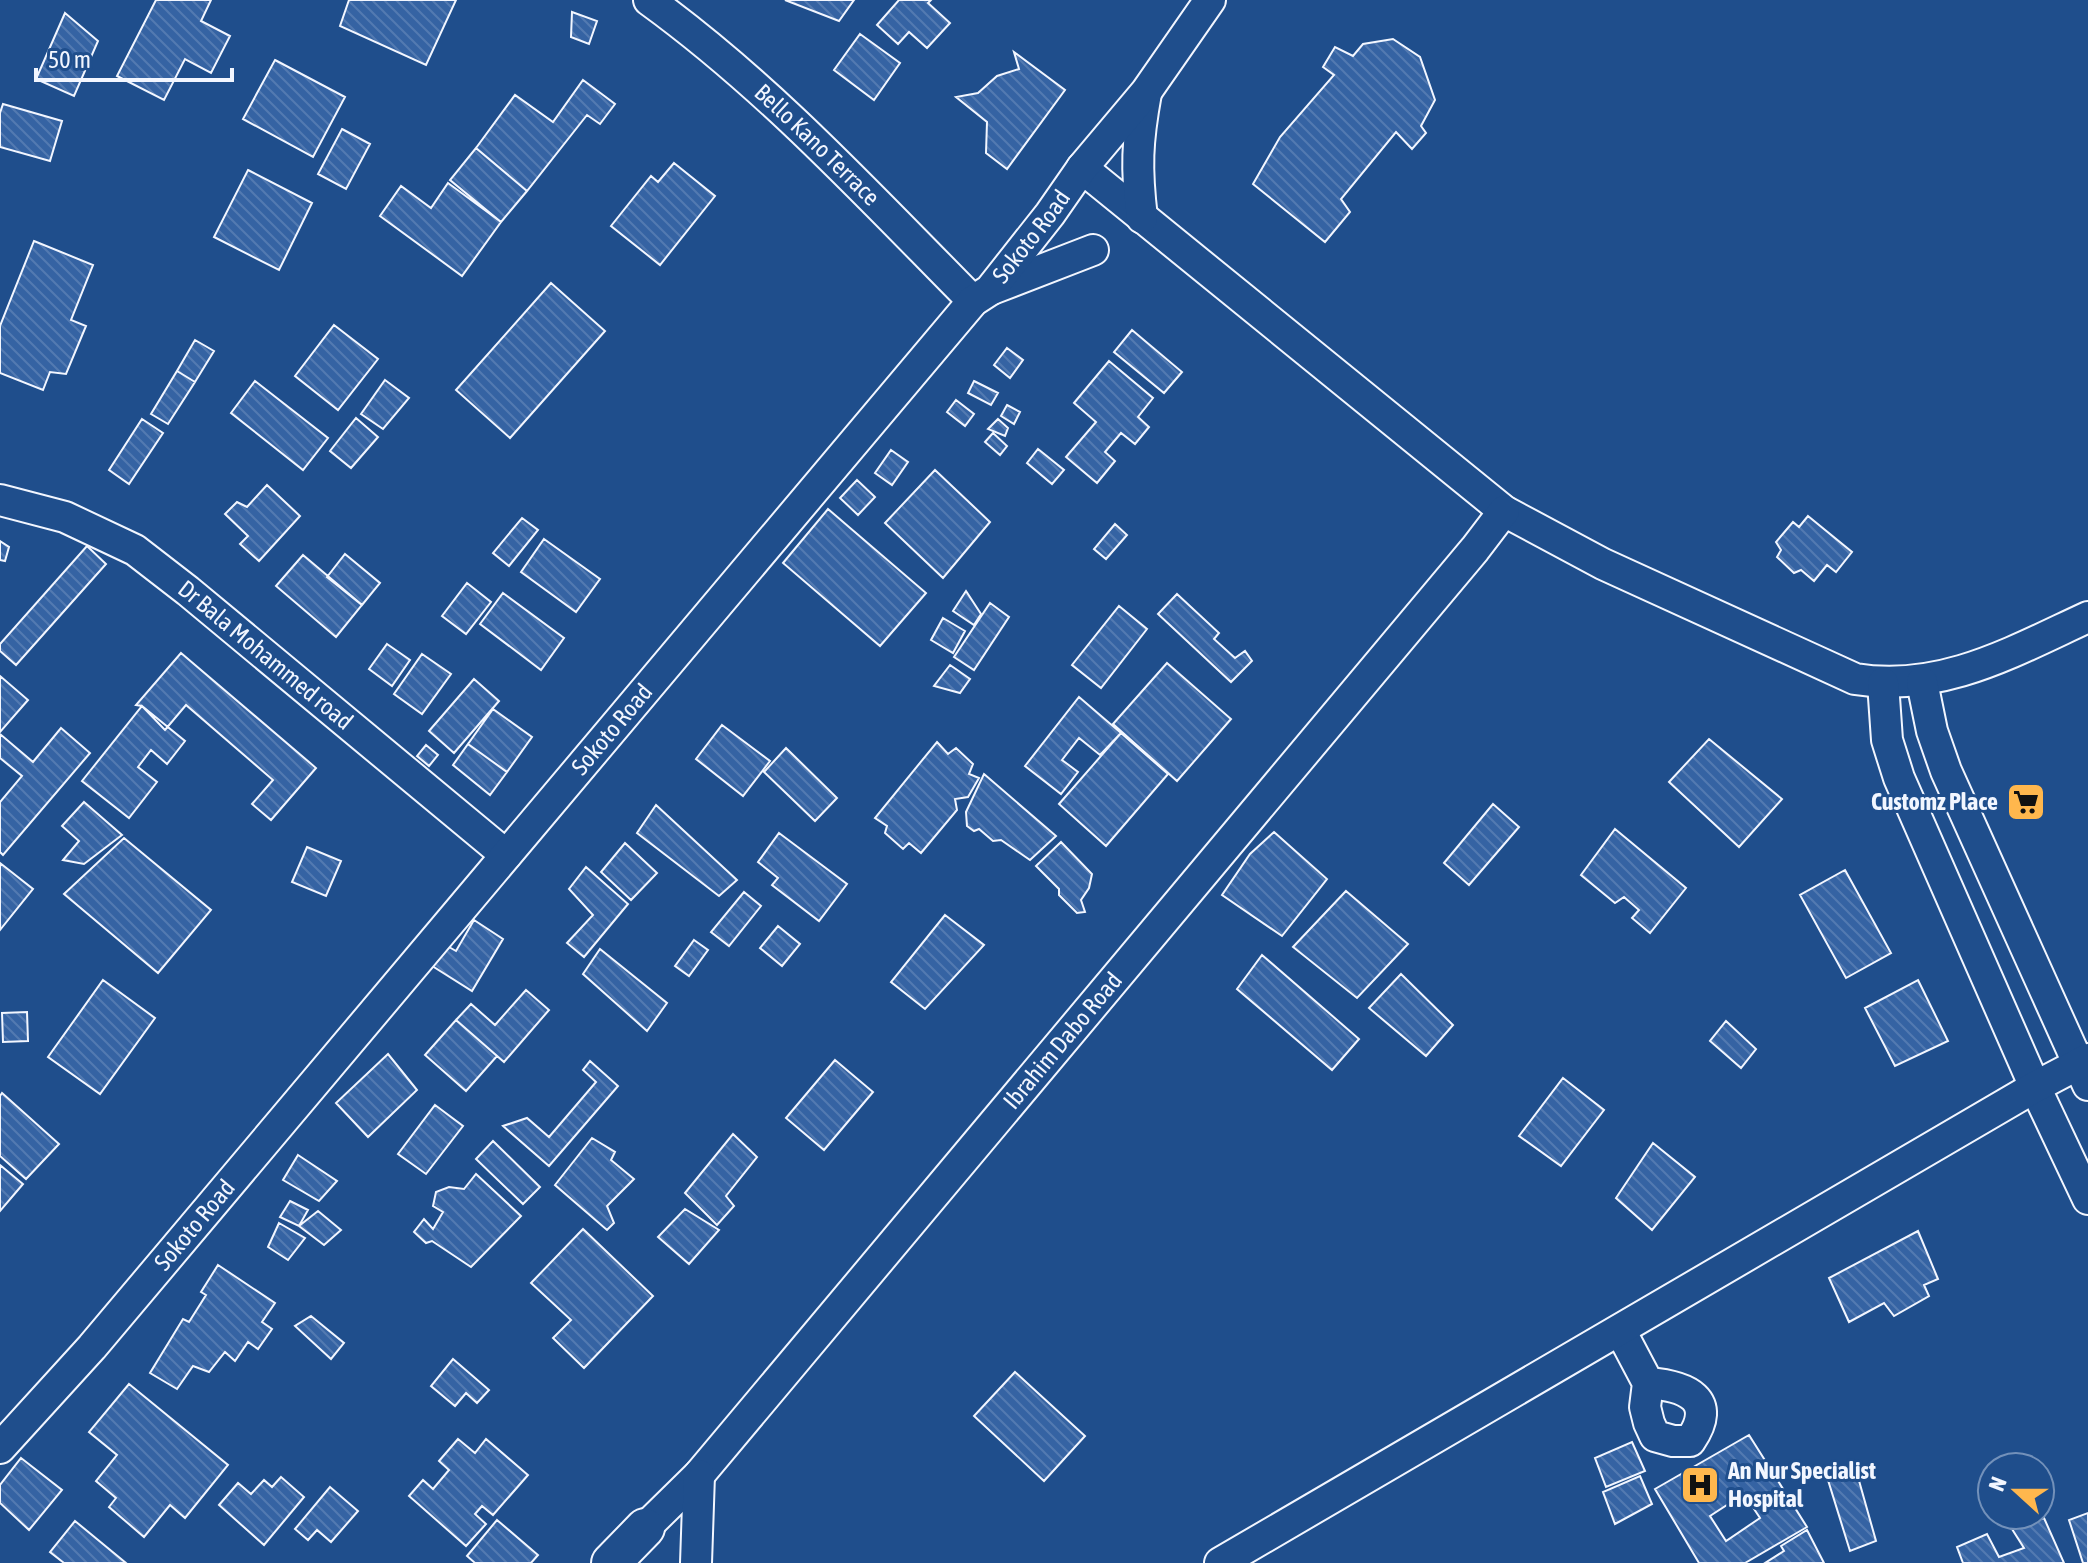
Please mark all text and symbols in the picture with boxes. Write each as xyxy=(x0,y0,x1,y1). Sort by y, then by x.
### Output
scale bar xyxy=(36,32,232,82)
text: 50 m xyxy=(48,46,91,73)
street label: Bello Kano Terrace xyxy=(749,78,885,211)
street label: Sokoto Road xyxy=(987,185,1075,288)
street label: Dr Bala Mohammed road xyxy=(173,575,358,735)
street label: Sokoto Road xyxy=(566,678,657,780)
supermarket icon: Customz Place xyxy=(2005,781,2047,823)
place label: Customz Place xyxy=(1871,788,1998,815)
street label: Ibrahim Dabo Road xyxy=(998,967,1127,1114)
street label: Sokoto Road xyxy=(149,1174,240,1275)
north arrow xyxy=(1976,1451,2056,1531)
place label: An Nur Specialist Hospital xyxy=(1727,1457,1876,1512)
hospital icon: An Nur Specialist Hospital xyxy=(1679,1464,1721,1506)
text: N xyxy=(1983,1473,2012,1495)

